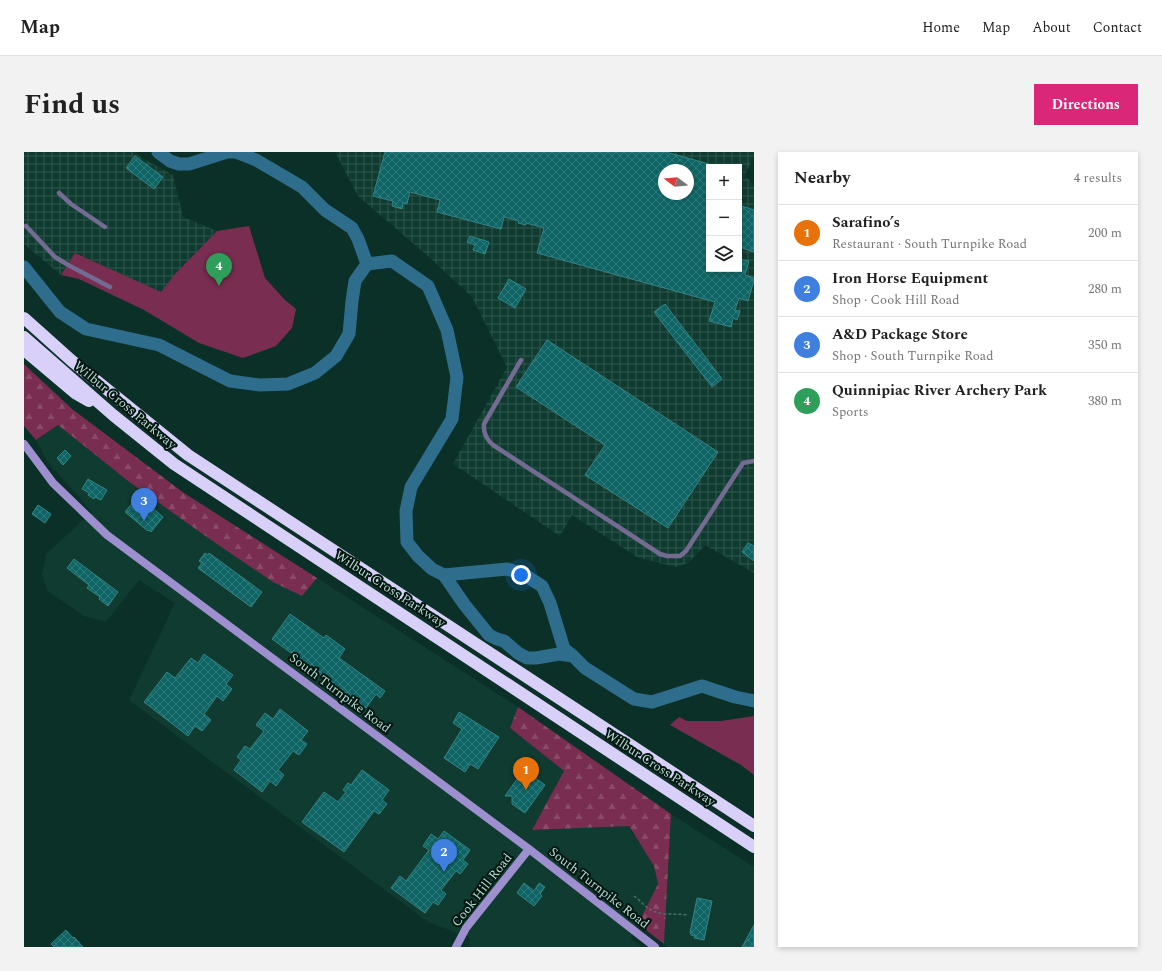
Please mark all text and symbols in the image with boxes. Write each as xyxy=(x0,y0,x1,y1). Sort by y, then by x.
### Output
text: Map xyxy=(20,13,60,42)
text: Home xyxy=(922,17,960,38)
text: Map xyxy=(982,17,1010,38)
text: About xyxy=(1032,17,1071,38)
text: Contact xyxy=(1093,17,1142,38)
text: Find us xyxy=(24,83,120,126)
button: Directions xyxy=(1034,84,1138,125)
north arrow xyxy=(658,164,694,200)
map controls xyxy=(706,164,742,272)
button: + xyxy=(706,164,742,200)
text: Nearby xyxy=(794,165,850,191)
text: 4 results xyxy=(1074,168,1122,188)
button: − xyxy=(706,200,742,236)
text: Sarafino’s xyxy=(832,211,900,234)
text: 1 xyxy=(803,223,811,243)
text: 200 m xyxy=(1088,223,1122,243)
text: Restaurant · South Turnpike Road xyxy=(832,234,1027,254)
button: layers xyxy=(706,236,742,272)
pin: 4 xyxy=(206,253,232,286)
text: Iron Horse Equipment xyxy=(832,267,988,290)
text: 2 xyxy=(803,279,811,299)
text: 280 m xyxy=(1088,279,1122,299)
text: Shop · Cook Hill Road xyxy=(832,290,959,310)
text: A&D Package Store xyxy=(832,323,968,346)
text: 3 xyxy=(803,335,811,355)
text: 350 m xyxy=(1088,335,1122,355)
text: Shop · South Turnpike Road xyxy=(832,346,993,366)
street label: Wilbur Cross Parkway xyxy=(69,356,181,454)
text: Quinnipiac River Archery Park xyxy=(832,379,1047,402)
text: 4 xyxy=(803,391,811,411)
text: 380 m xyxy=(1088,391,1122,411)
text: Sports xyxy=(832,402,869,422)
pin: 3 xyxy=(131,488,157,521)
street label: Wilbur Cross Parkway xyxy=(331,546,450,633)
your location xyxy=(511,565,531,585)
street label: South Turnpike Road xyxy=(285,648,395,738)
street label: Wilbur Cross Parkway xyxy=(601,725,720,812)
pin: 1 xyxy=(513,757,539,790)
pin: 2 xyxy=(431,839,457,872)
street label: South Turnpike Road xyxy=(544,842,654,934)
street label: Cook Hill Road xyxy=(447,849,517,931)

